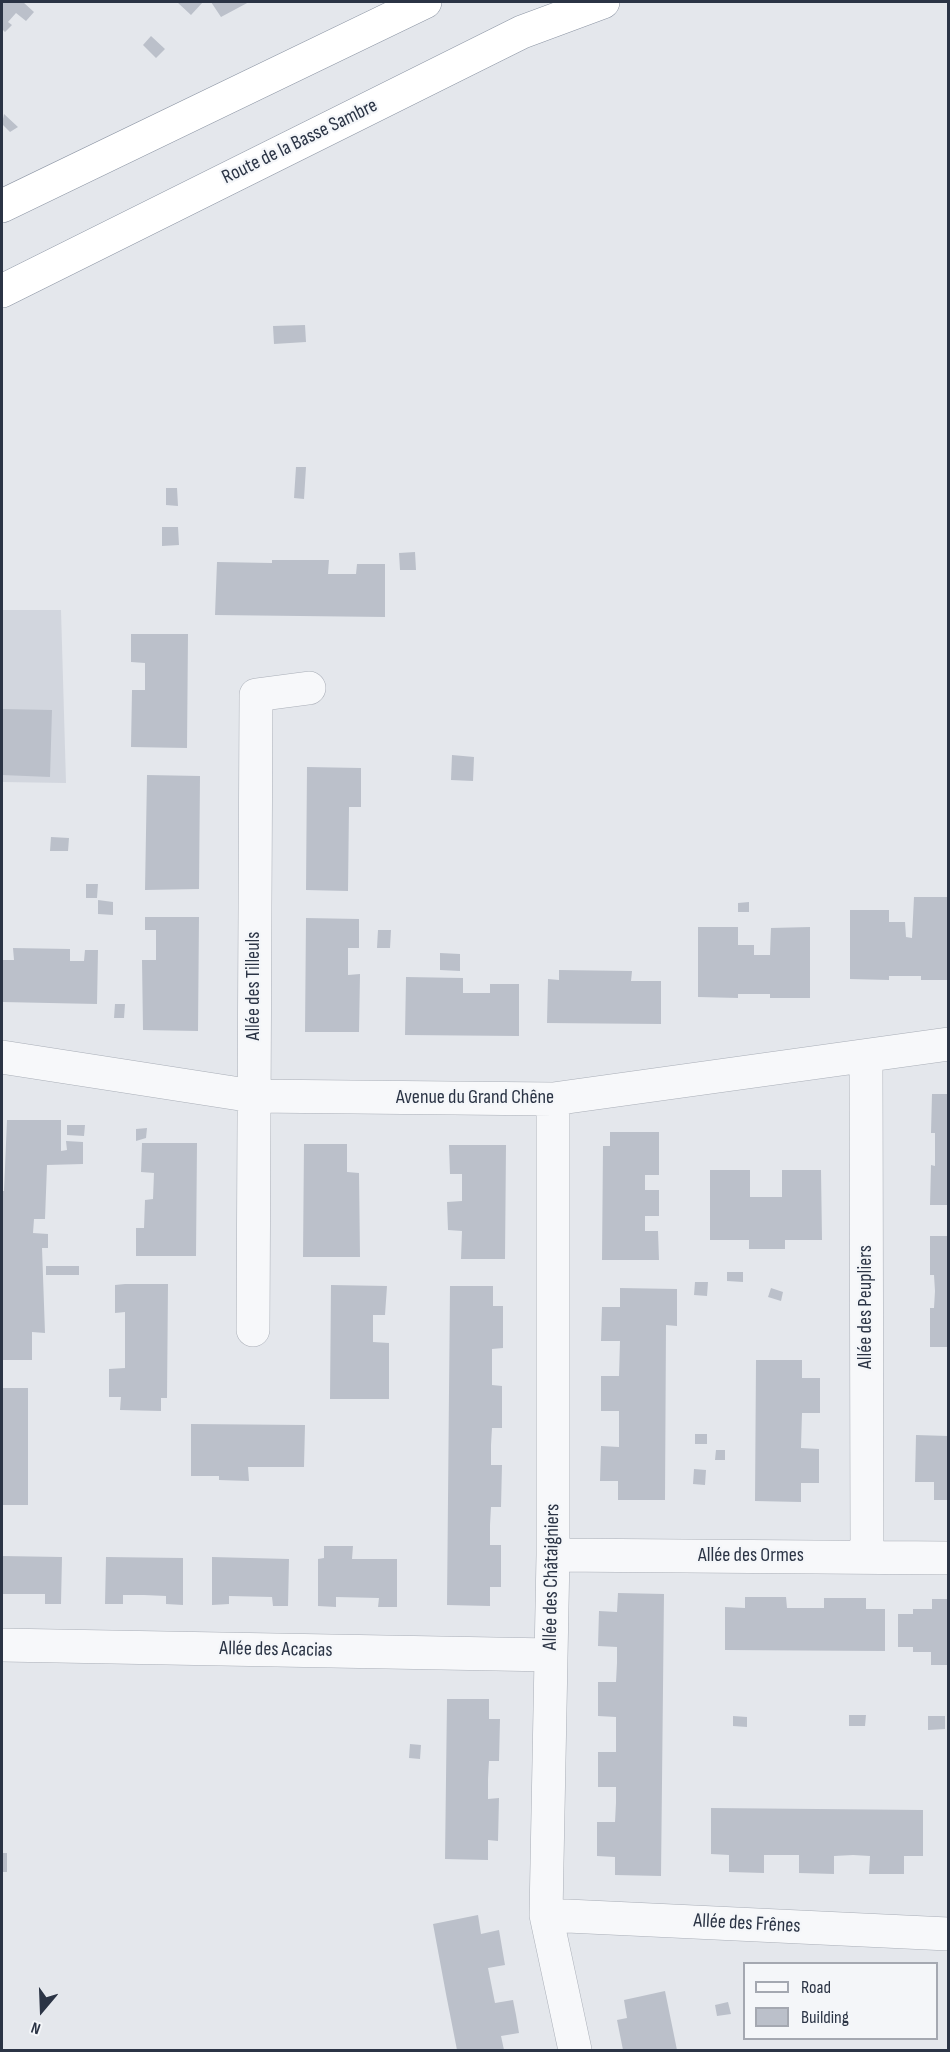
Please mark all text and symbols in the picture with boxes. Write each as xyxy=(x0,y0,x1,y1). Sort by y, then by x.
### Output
street label: Route de la Basse Sambre xyxy=(218,94,382,190)
street label: Allée des Tilleuls xyxy=(242,932,266,1040)
street label: Avenue du Grand Chêne xyxy=(396,1086,554,1110)
street label: Allée des Peupliers xyxy=(854,1245,878,1369)
street label: Allée des Châtaigniers xyxy=(539,1504,565,1650)
street label: Allée des Ormes xyxy=(698,1544,804,1568)
street label: Allée des Acacias xyxy=(219,1637,333,1663)
street label: Allée des Frênes xyxy=(693,1909,801,1939)
legend xyxy=(743,1962,938,2040)
text: Road xyxy=(801,1977,831,1998)
north arrow xyxy=(12,1980,72,2040)
text: Building xyxy=(801,2007,849,2028)
text: N xyxy=(29,2017,43,2038)

